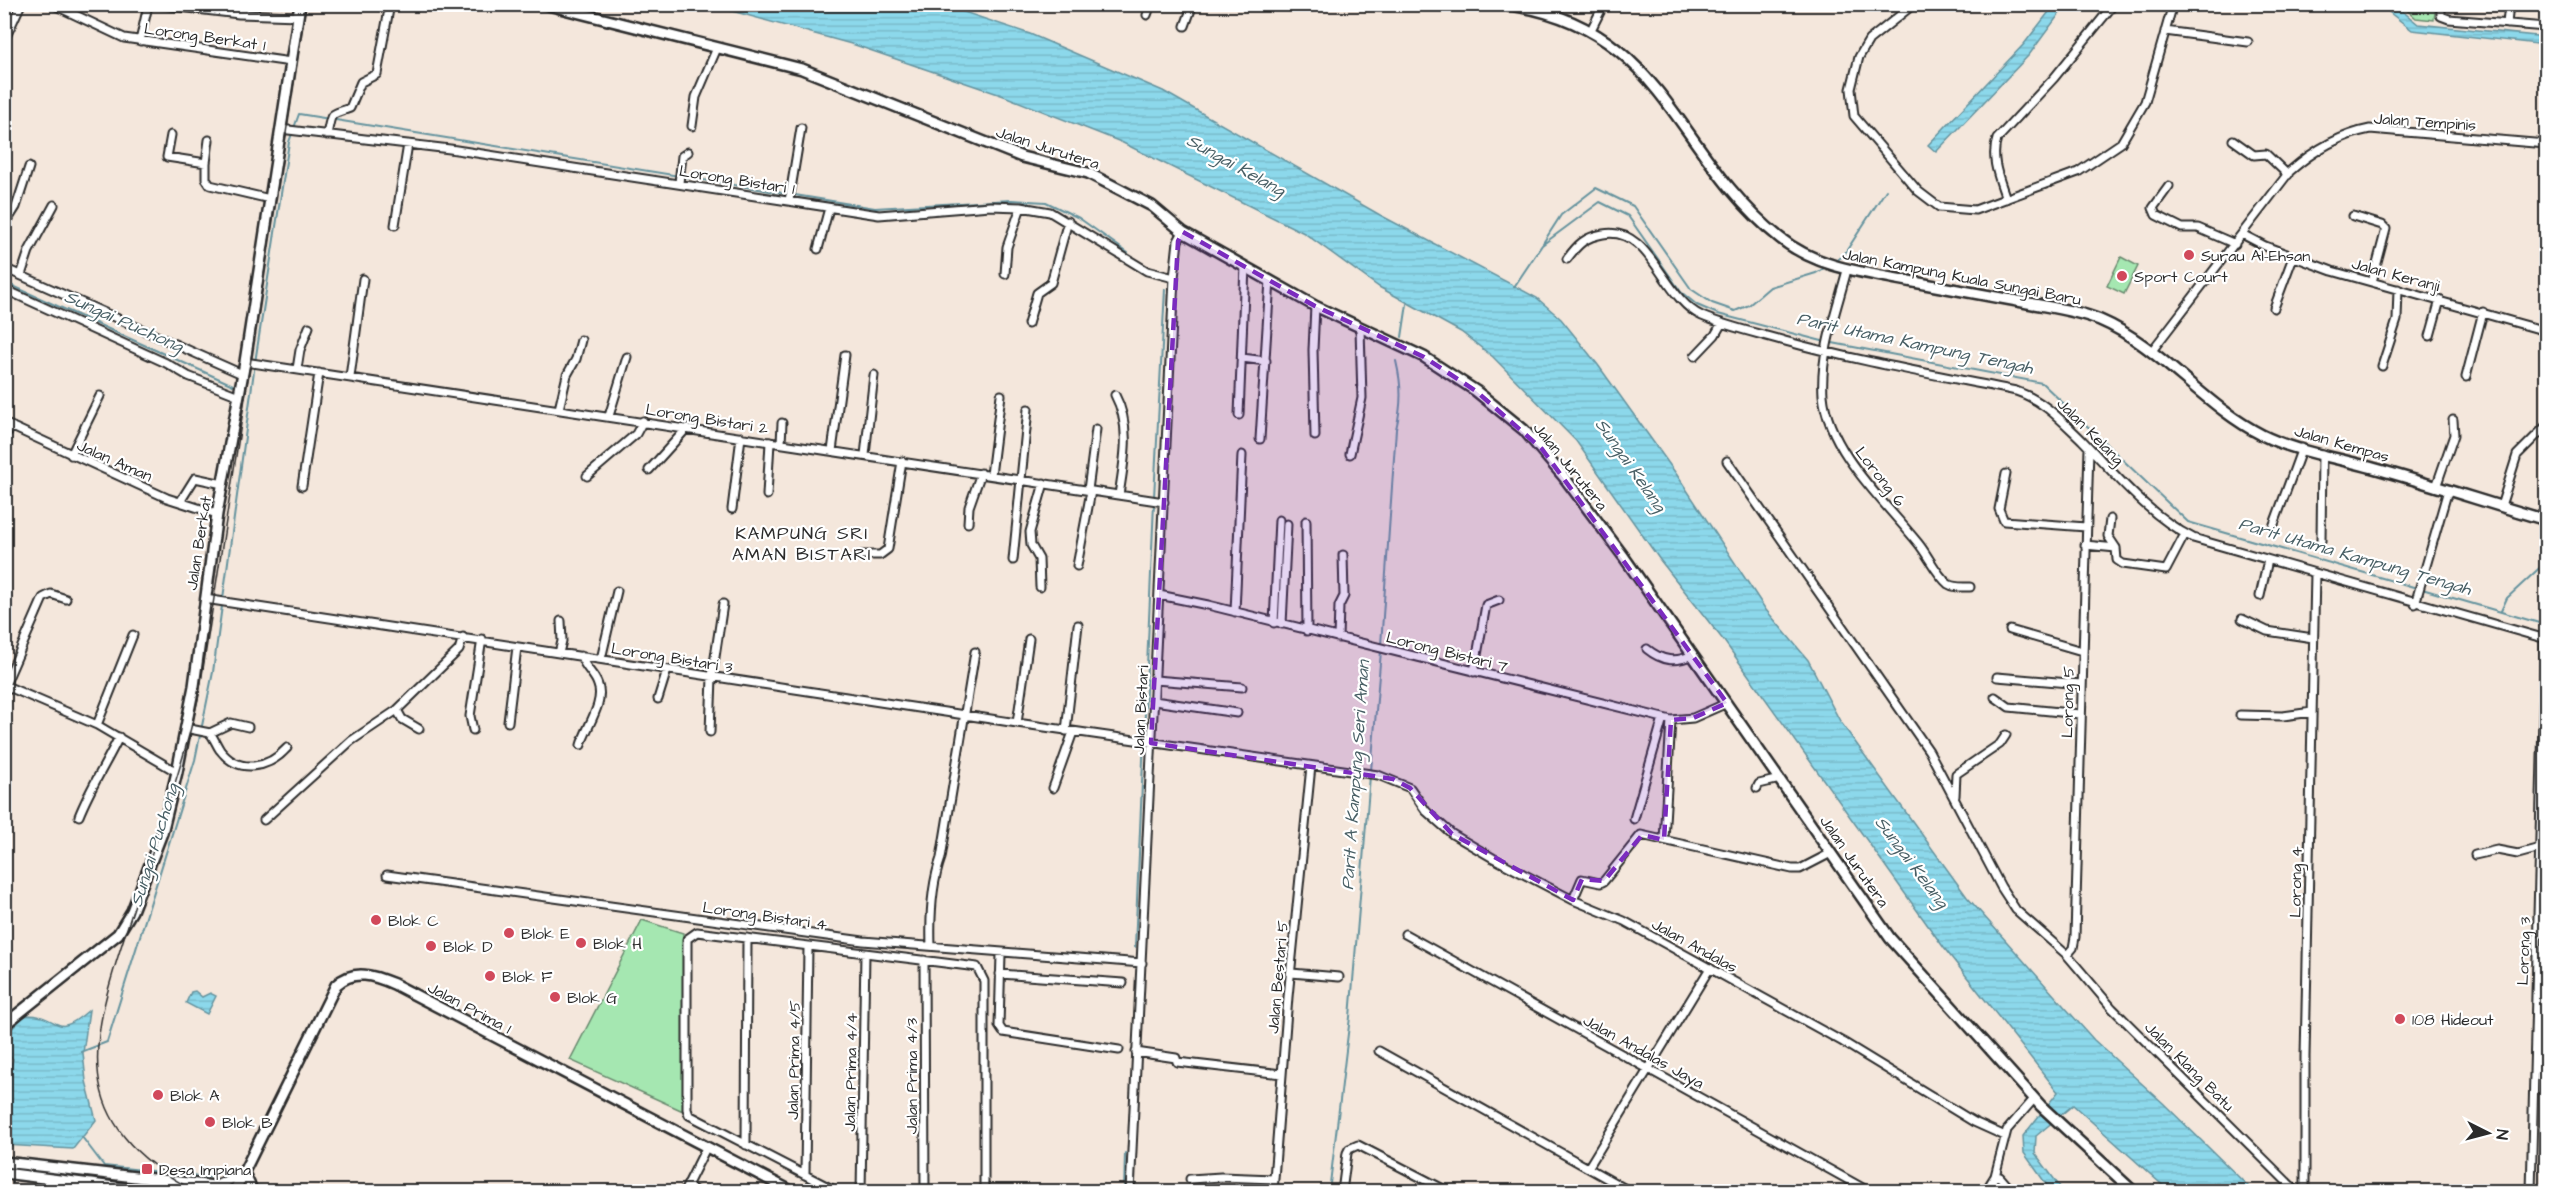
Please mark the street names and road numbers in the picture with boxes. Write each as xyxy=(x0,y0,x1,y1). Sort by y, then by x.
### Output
street label: Lorong Berkat 1 xyxy=(143,18,267,57)
street label: Jalan Tempinis xyxy=(2373,107,2477,137)
street label: Jalan Jurutera xyxy=(993,121,1102,175)
street label: Lorong Bistari 1 xyxy=(677,160,796,201)
street label: Jalan Kampung Kuala Sungai Baru xyxy=(1840,243,2083,312)
street label: Jalan Keranji xyxy=(2349,253,2443,297)
street label: Jalan Kelang xyxy=(2051,393,2129,471)
street label: Lorong Bistari 2 xyxy=(644,398,770,441)
street label: Jalan Jurutera xyxy=(1528,418,1613,515)
street label: Jalan Kempas xyxy=(2292,420,2392,468)
street label: Jalan Aman xyxy=(73,434,156,487)
street label: Lorong 6 xyxy=(1849,442,1911,512)
street label: Jalan Berkat xyxy=(181,494,217,592)
street label: Lorong Bistari 7 xyxy=(1383,626,1510,679)
street label: Lorong Bistari 3 xyxy=(609,638,734,679)
street label: Jalan Bistari xyxy=(1128,664,1154,755)
street label: Lorong 5 xyxy=(2056,665,2081,738)
street label: Jalan Jurutera xyxy=(1814,811,1894,912)
street label: Lorong 4 xyxy=(2284,846,2309,918)
street label: Lorong Bistari 4 xyxy=(701,896,829,937)
street label: Jalan Andalas xyxy=(1648,913,1741,979)
street label: Lorong 3 xyxy=(2512,916,2537,986)
street label: Jalan Bestari 5 xyxy=(1262,919,1294,1034)
street label: Jalan Prima 1 xyxy=(424,977,515,1039)
street label: Jalan Prima 4/5 xyxy=(782,999,806,1120)
street label: Jalan Andalas Jaya xyxy=(1579,1010,1708,1095)
street label: Jalan Prima 4/4 xyxy=(839,1012,863,1132)
street label: Jalan Klang Batu xyxy=(2139,1017,2239,1117)
street label: Jalan Prima 4/3 xyxy=(901,1018,923,1134)

